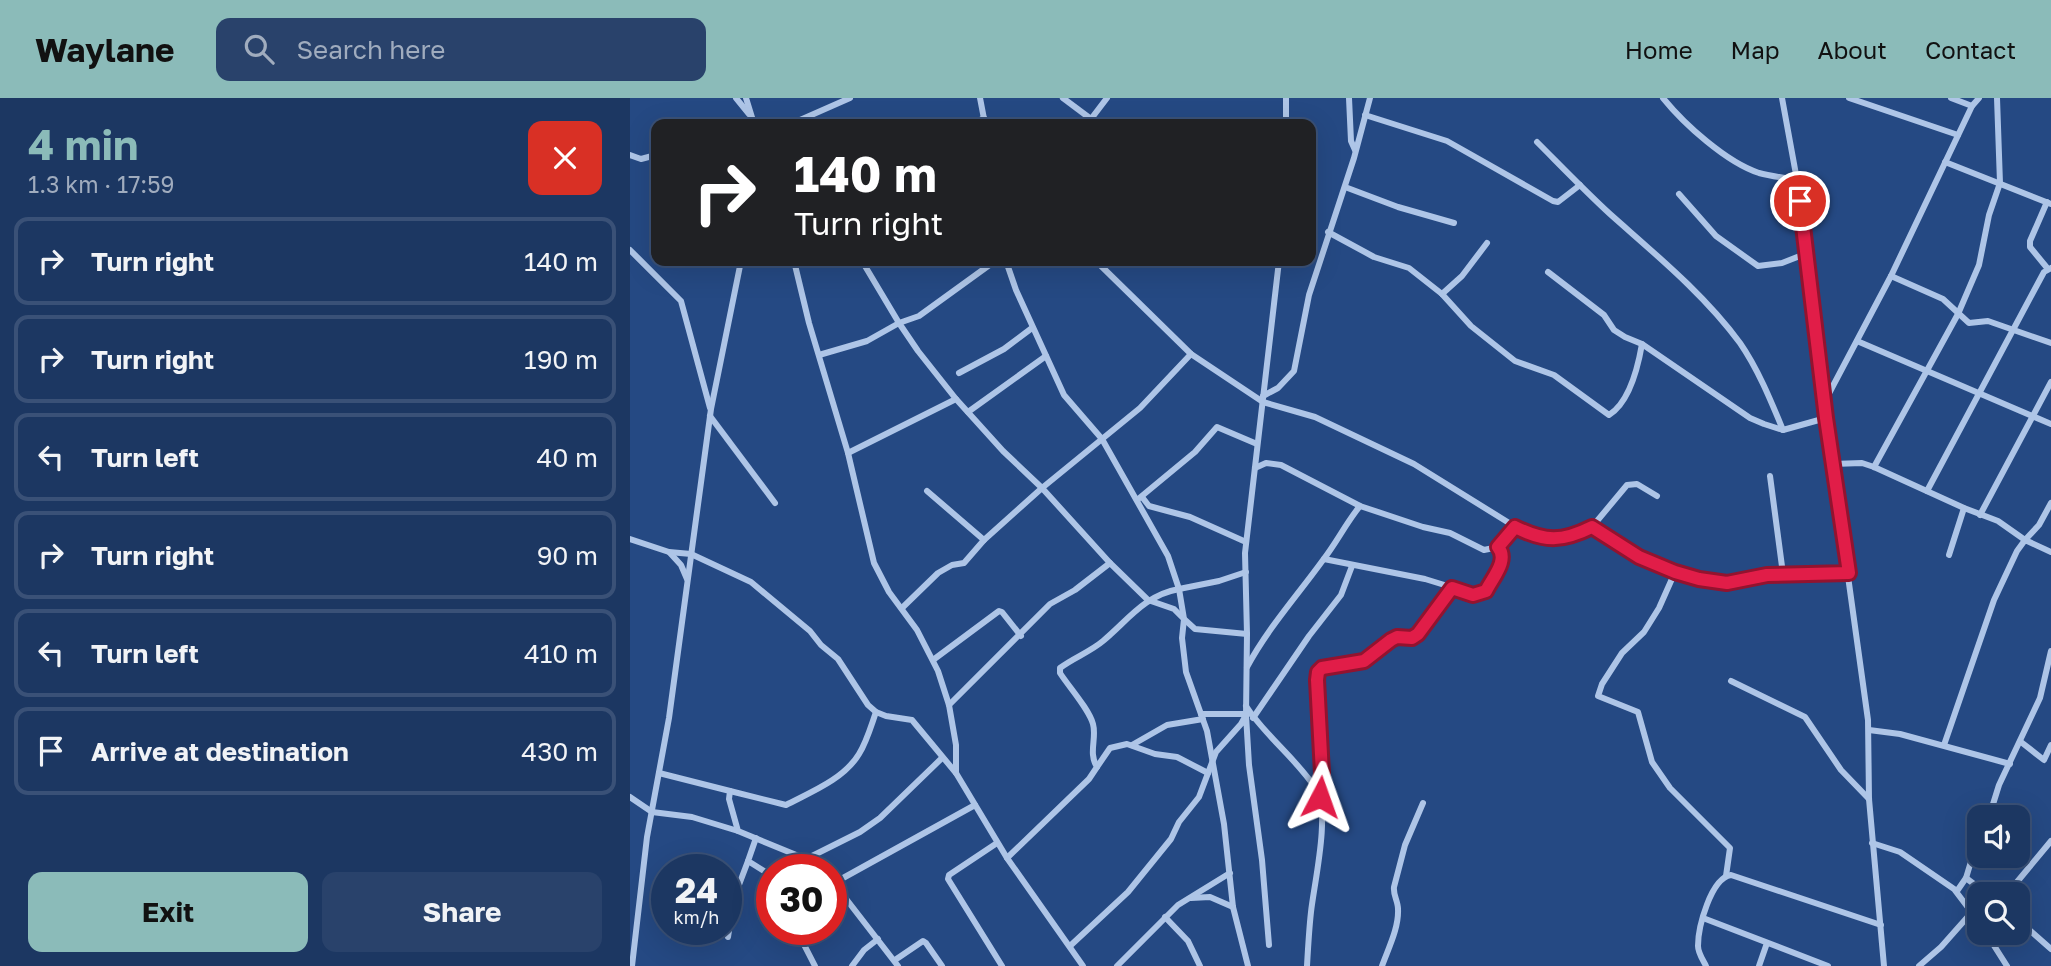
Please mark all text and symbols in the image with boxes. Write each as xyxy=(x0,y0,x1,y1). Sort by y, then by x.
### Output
search box xyxy=(216,18,706,81)
text: Waylane xyxy=(35,30,174,69)
icon: search xyxy=(240,30,278,68)
text: Search here xyxy=(296,34,445,65)
text: Home xyxy=(1625,35,1693,64)
text: Map xyxy=(1731,35,1780,64)
text: About xyxy=(1818,35,1887,64)
text: Contact xyxy=(1925,35,2016,64)
text: 4 min xyxy=(28,119,138,169)
button: close xyxy=(528,121,602,195)
text: 140 m xyxy=(794,144,937,203)
icon: right xyxy=(679,147,770,238)
text: 1.3 km · 17:59 xyxy=(28,170,175,198)
pin xyxy=(1770,171,1830,231)
icon: arrive xyxy=(1781,182,1819,220)
text: Turn right xyxy=(794,204,943,242)
icon: right xyxy=(32,242,70,280)
text: Turn right xyxy=(91,246,214,277)
text: 140 m xyxy=(524,246,598,277)
icon: right xyxy=(32,340,70,378)
text: Turn right xyxy=(91,344,214,375)
text: 190 m xyxy=(524,344,598,375)
icon: left xyxy=(32,438,70,476)
text: Turn left xyxy=(91,442,199,473)
text: 40 m xyxy=(537,442,598,473)
icon: right xyxy=(32,536,70,574)
text: Turn right xyxy=(91,540,214,571)
text: 90 m xyxy=(537,540,598,571)
icon: left xyxy=(32,634,70,672)
text: Turn left xyxy=(91,638,199,669)
text: 410 m xyxy=(524,638,598,669)
icon: arrive xyxy=(32,732,70,770)
text: Arrive at destination xyxy=(91,736,349,767)
text: 430 m xyxy=(521,736,598,767)
position arrow xyxy=(1283,760,1357,834)
map controls xyxy=(1967,805,2030,945)
button: sound xyxy=(1967,805,2030,868)
speed limit sign: 30 xyxy=(756,854,847,945)
text: 24 xyxy=(675,869,718,911)
button: Exit xyxy=(28,872,308,952)
button: Share xyxy=(322,872,602,952)
button: search xyxy=(1967,882,2030,945)
text: km/h xyxy=(674,906,719,928)

